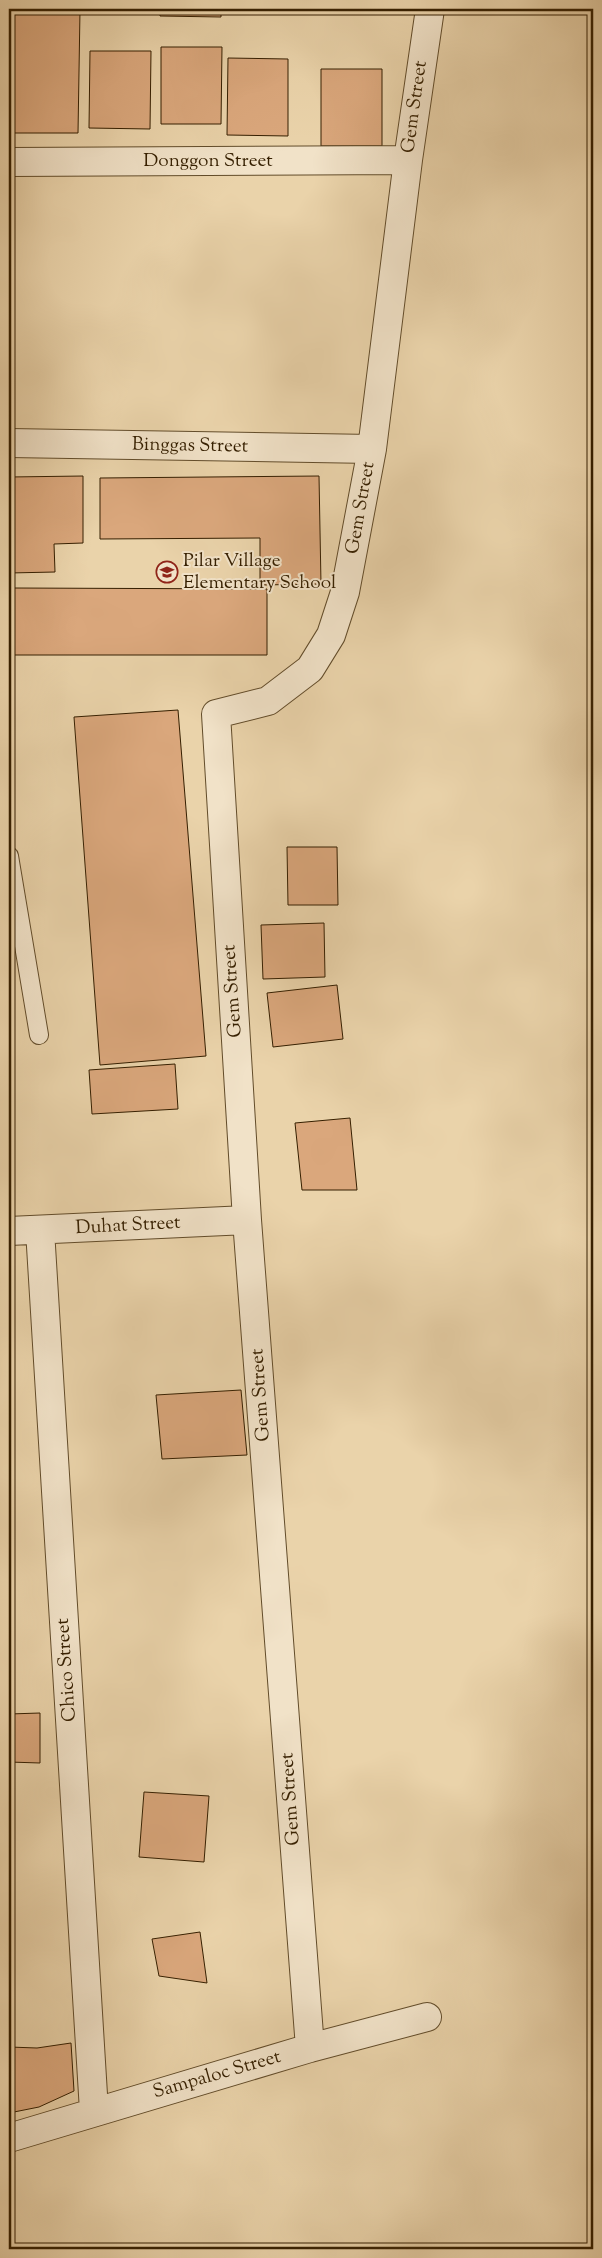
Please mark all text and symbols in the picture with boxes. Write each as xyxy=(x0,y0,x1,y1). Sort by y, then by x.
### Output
street label: Gem Street xyxy=(395,58,435,155)
street label: Donggon Street xyxy=(143,148,273,175)
street label: Binggas Street xyxy=(132,431,249,461)
street label: Gem Street xyxy=(340,459,382,556)
place label: Pilar Village Elementary School xyxy=(183,548,336,597)
school or university icon: Pilar Village Elementary School xyxy=(155,560,179,584)
street label: Gem Street xyxy=(216,943,250,1038)
street label: Duhat Street xyxy=(75,1210,182,1242)
street label: Gem Street xyxy=(244,1347,278,1442)
street label: Chico Street xyxy=(50,1617,84,1723)
street label: Gem Street xyxy=(274,1751,308,1846)
street label: Sampaloc Street xyxy=(150,2044,285,2106)

